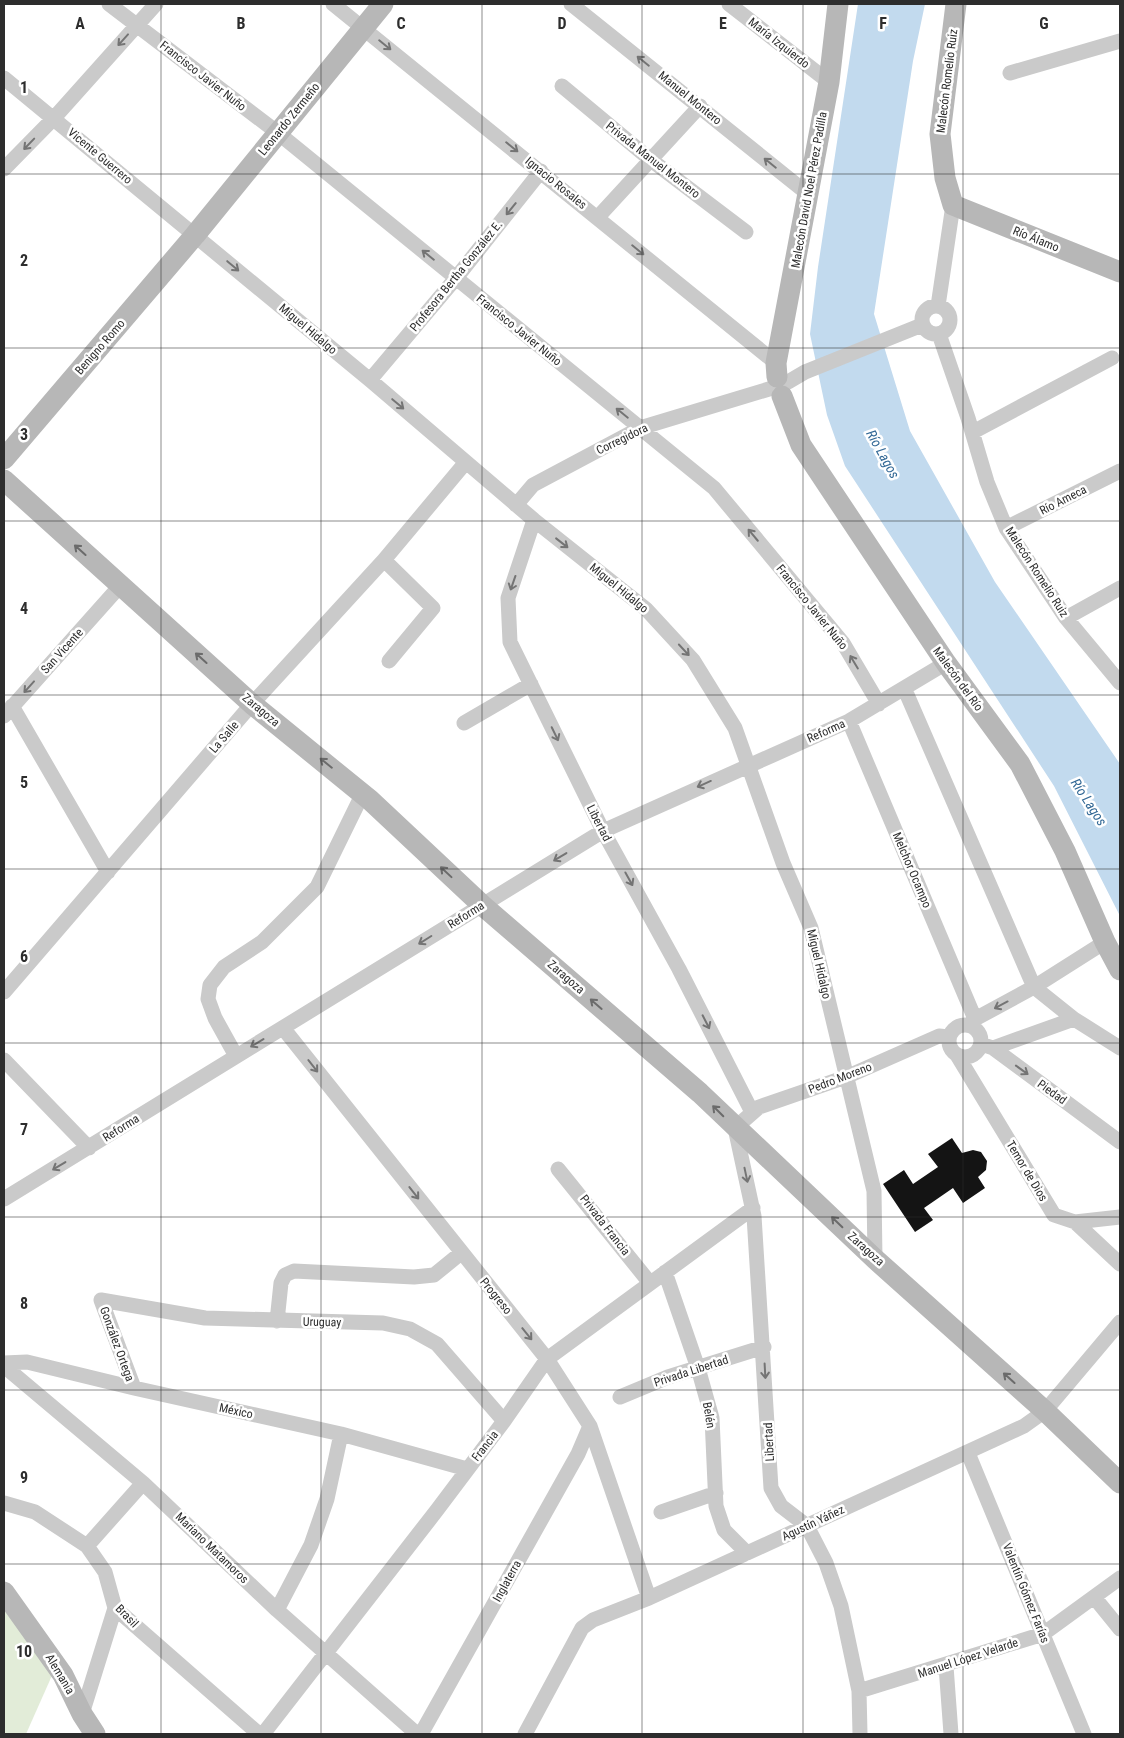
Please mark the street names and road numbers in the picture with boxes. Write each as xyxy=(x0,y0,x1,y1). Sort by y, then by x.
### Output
street label: María Izquierdo xyxy=(746,15,812,71)
street label: Malecón Romelio Ruiz xyxy=(934,28,960,134)
street label: Francisco Javier Nuño xyxy=(157,38,249,114)
street label: Manuel Montero xyxy=(656,68,724,128)
street label: Leonardo Zermeño xyxy=(256,80,322,158)
street label: Malecón David Noel Pérez Padilla xyxy=(788,110,830,269)
street label: Privada Manuel Montero xyxy=(603,119,703,201)
street label: Vicente Guerrero xyxy=(65,125,135,187)
street label: Ignacio Rosales xyxy=(522,154,590,212)
street label: Profesora Bertha González E. xyxy=(407,218,505,334)
street label: Río Álamo xyxy=(1011,223,1061,255)
street label: Francisco Javier Nuño xyxy=(474,291,564,369)
street label: Miguel Hidalgo xyxy=(276,301,340,357)
street label: Benigno Romo xyxy=(72,316,128,378)
street label: Corregidora xyxy=(594,420,650,457)
street label: Río Ameca xyxy=(1037,482,1089,518)
street label: Malecón Romelio Ruiz xyxy=(1003,524,1071,620)
street label: Miguel Hidalgo xyxy=(587,560,651,616)
street label: Francisco Javier Nuño xyxy=(773,562,851,652)
street label: San Vicente xyxy=(38,625,86,677)
street label: Malecón del Río xyxy=(930,644,986,714)
street label: Zaragoza xyxy=(240,690,283,730)
street label: Reforma xyxy=(805,716,847,746)
street label: La Salle xyxy=(206,718,242,756)
street label: Libertad xyxy=(584,802,614,844)
street label: Melchor Ocampo xyxy=(890,830,934,910)
street label: Reforma xyxy=(445,898,487,932)
street label: Miguel Hidalgo xyxy=(804,928,834,1000)
street label: Zaragoza xyxy=(545,957,587,997)
street label: Pedro Moreno xyxy=(806,1060,874,1096)
street label: Piedad xyxy=(1035,1077,1069,1107)
street label: Reforma xyxy=(100,1111,142,1145)
street label: Temor de Dios xyxy=(1003,1138,1051,1204)
street label: Privada Francia xyxy=(577,1192,633,1258)
street label: Zaragoza xyxy=(845,1229,887,1269)
street label: Progreso xyxy=(477,1275,515,1317)
street label: González Ortega xyxy=(97,1305,137,1383)
street label: Uruguay xyxy=(303,1315,341,1329)
street label: Privada Libertad xyxy=(652,1352,730,1390)
street label: México xyxy=(218,1401,254,1421)
street label: Belén xyxy=(700,1401,718,1429)
street label: Libertad xyxy=(761,1422,777,1462)
street label: Francia xyxy=(469,1428,501,1464)
street label: Agustín Yáñez xyxy=(780,1502,846,1544)
street label: Mariano Matamoros xyxy=(173,1510,251,1586)
street label: Valentín Gómez Farías xyxy=(1000,1541,1052,1645)
street label: Inglaterra xyxy=(490,1558,524,1604)
street label: Brasil xyxy=(113,1602,141,1630)
street label: Manuel López Velarde xyxy=(916,1635,1020,1681)
street label: Alemania xyxy=(43,1651,78,1697)

